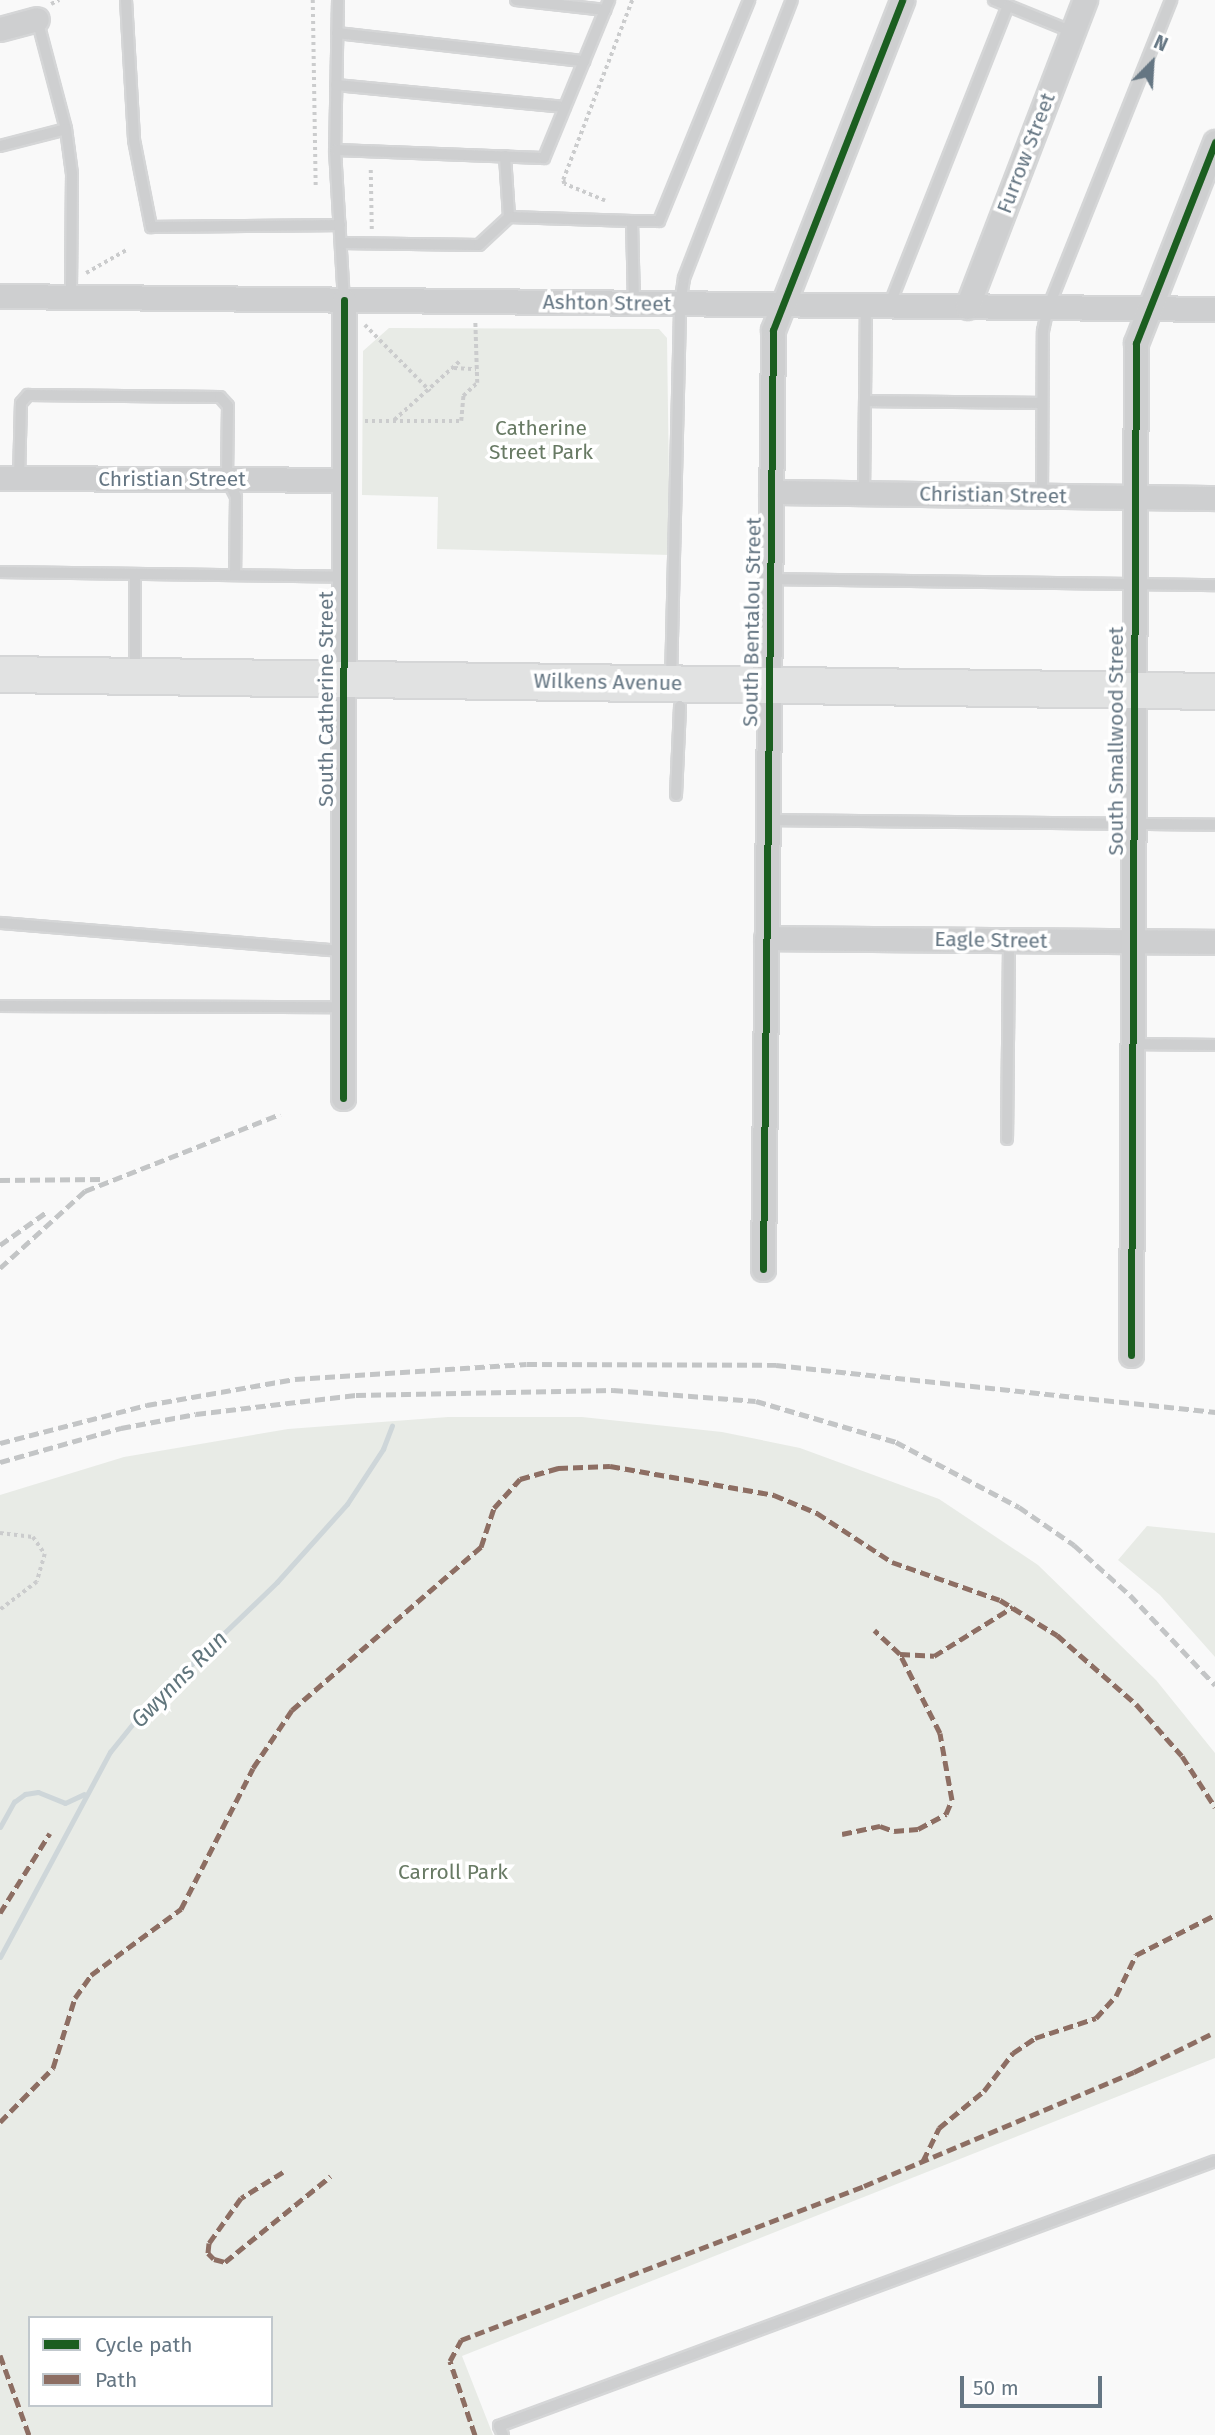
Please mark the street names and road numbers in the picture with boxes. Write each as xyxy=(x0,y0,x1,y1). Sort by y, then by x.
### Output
street label: Furrow Street xyxy=(991,89,1061,217)
street label: Ashton Street xyxy=(543,289,671,317)
street label: Christian Street xyxy=(98,466,246,492)
street label: Christian Street xyxy=(919,481,1067,509)
street label: South Bentalou Street xyxy=(738,517,766,727)
street label: South Catherine Street xyxy=(313,591,339,807)
street label: South Smallwood Street xyxy=(1103,626,1129,856)
street label: Wilkens Avenue xyxy=(533,668,683,696)
street label: Eagle Street xyxy=(934,926,1048,954)

